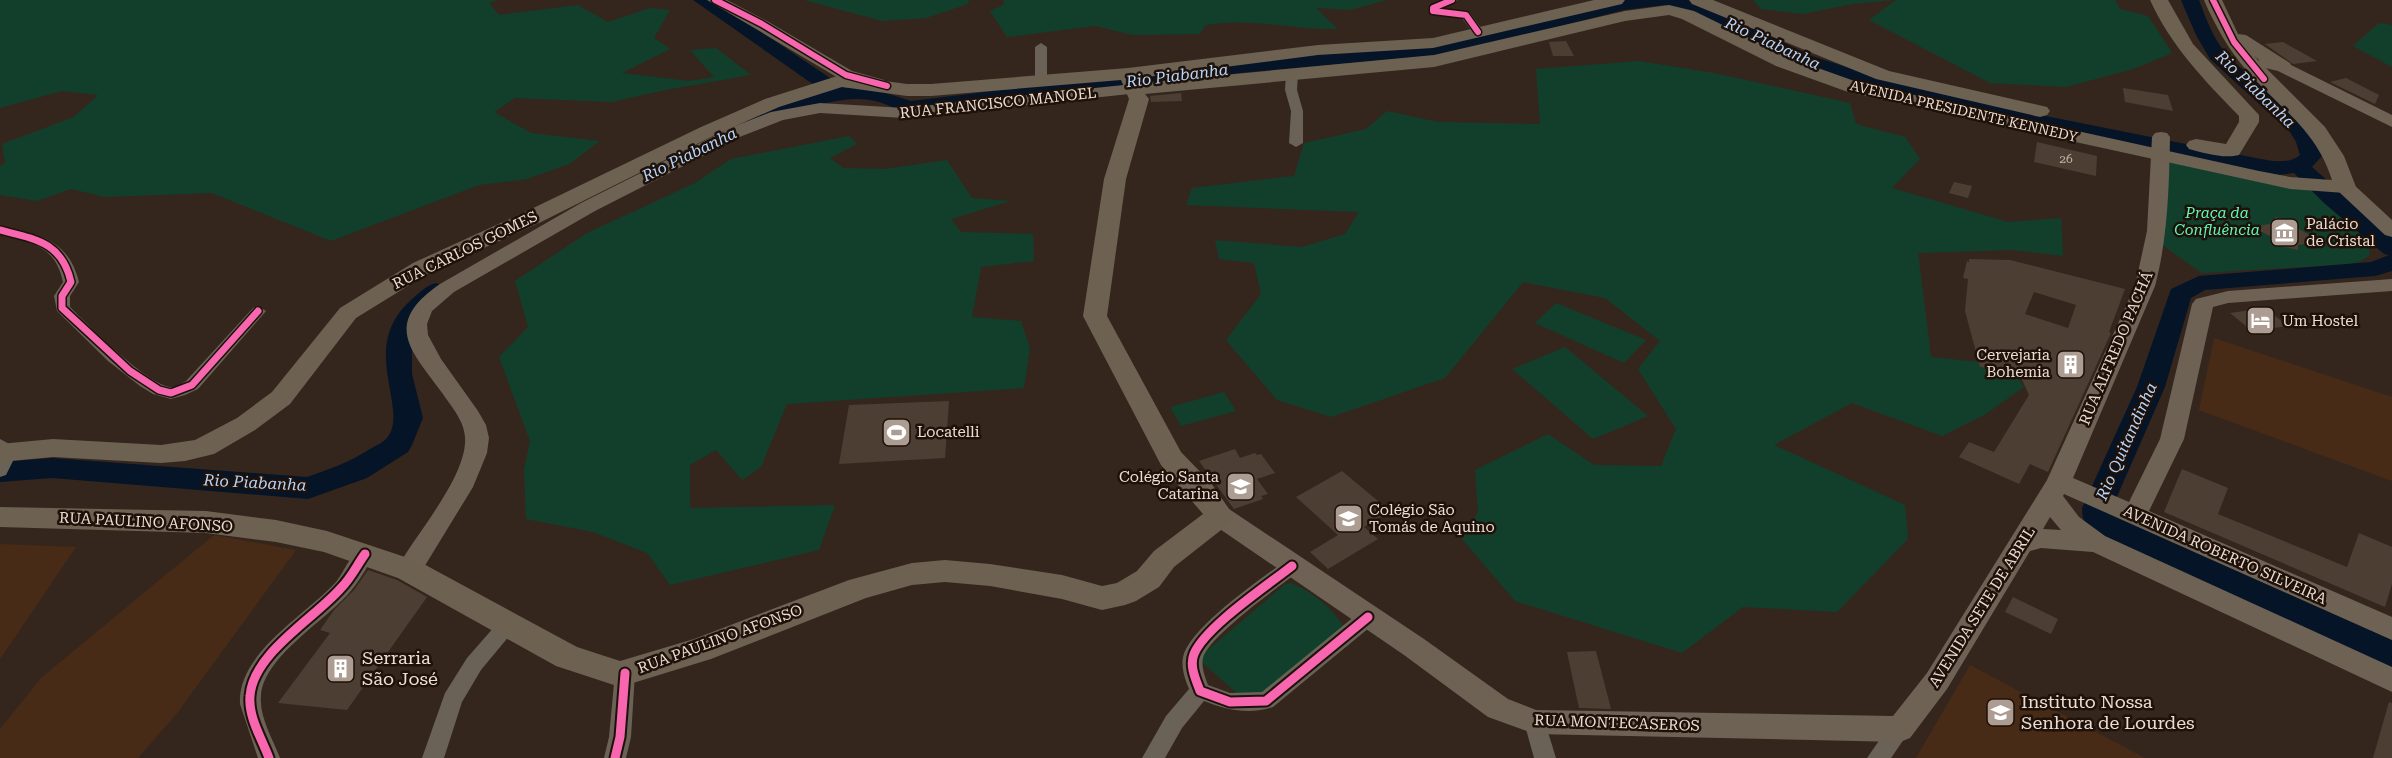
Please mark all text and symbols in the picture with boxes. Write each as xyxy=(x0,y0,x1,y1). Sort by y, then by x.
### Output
water label: Rio Piabanha xyxy=(1721,13,1824,74)
water label: Rio Piabanha xyxy=(2211,46,2299,132)
water label: Rio Piabanha xyxy=(1124,60,1230,91)
street label: AVENIDA PRESIDENTE KENNEDY xyxy=(1849,77,2080,145)
street label: RUA FRANCISCO MANOEL xyxy=(899,84,1097,122)
water label: Rio Piabanha xyxy=(638,123,740,186)
house number: 26 xyxy=(2059,152,2073,166)
park label: Praça da Confluência xyxy=(2174,204,2260,239)
street label: RUA CARLOS GOMES xyxy=(390,207,540,293)
place label: Palácio de Cristal xyxy=(2306,215,2375,250)
museum icon: Palácio de Cristal xyxy=(2269,217,2301,249)
street label: RUA ALFREDO PACHÁ xyxy=(2075,268,2157,427)
hotel icon: Um Hostel xyxy=(2245,305,2277,337)
place label: Um Hostel xyxy=(2282,312,2358,330)
place label: Cervejaria Bohemia xyxy=(1976,346,2050,381)
building icon: Cervejaria Bohemia xyxy=(2055,348,2087,380)
water label: Rio Quitandinha xyxy=(2092,379,2161,504)
sports icon: Locatelli xyxy=(880,416,912,448)
place label: Locatelli xyxy=(917,423,980,441)
place label: Colégio Santa Catarina xyxy=(1119,468,1219,503)
water label: Rio Piabanha xyxy=(202,470,307,495)
school or university icon: Colégio Santa Catarina xyxy=(1224,470,1256,502)
place label: Colégio São Tomás de Aquino xyxy=(1369,501,1495,536)
street label: AVENIDA ROBERTO SILVEIRA xyxy=(2121,502,2330,608)
school or university icon: Colégio São Tomás de Aquino xyxy=(1332,503,1364,535)
street label: RUA PAULINO AFONSO xyxy=(59,508,233,536)
street label: AVENIDA SETE DE ABRIL xyxy=(1925,523,2039,691)
street label: RUA PAULINO AFONSO xyxy=(635,601,805,677)
place label: Serraria São José xyxy=(362,647,438,689)
building icon: Serraria São José xyxy=(325,652,357,684)
place label: Instituto Nossa Senhora de Lourdes xyxy=(2021,691,2195,733)
school or university icon: Instituto Nossa Senhora de Lourdes xyxy=(1984,696,2016,728)
street label: RUA MONTECASEROS xyxy=(1534,711,1700,735)

